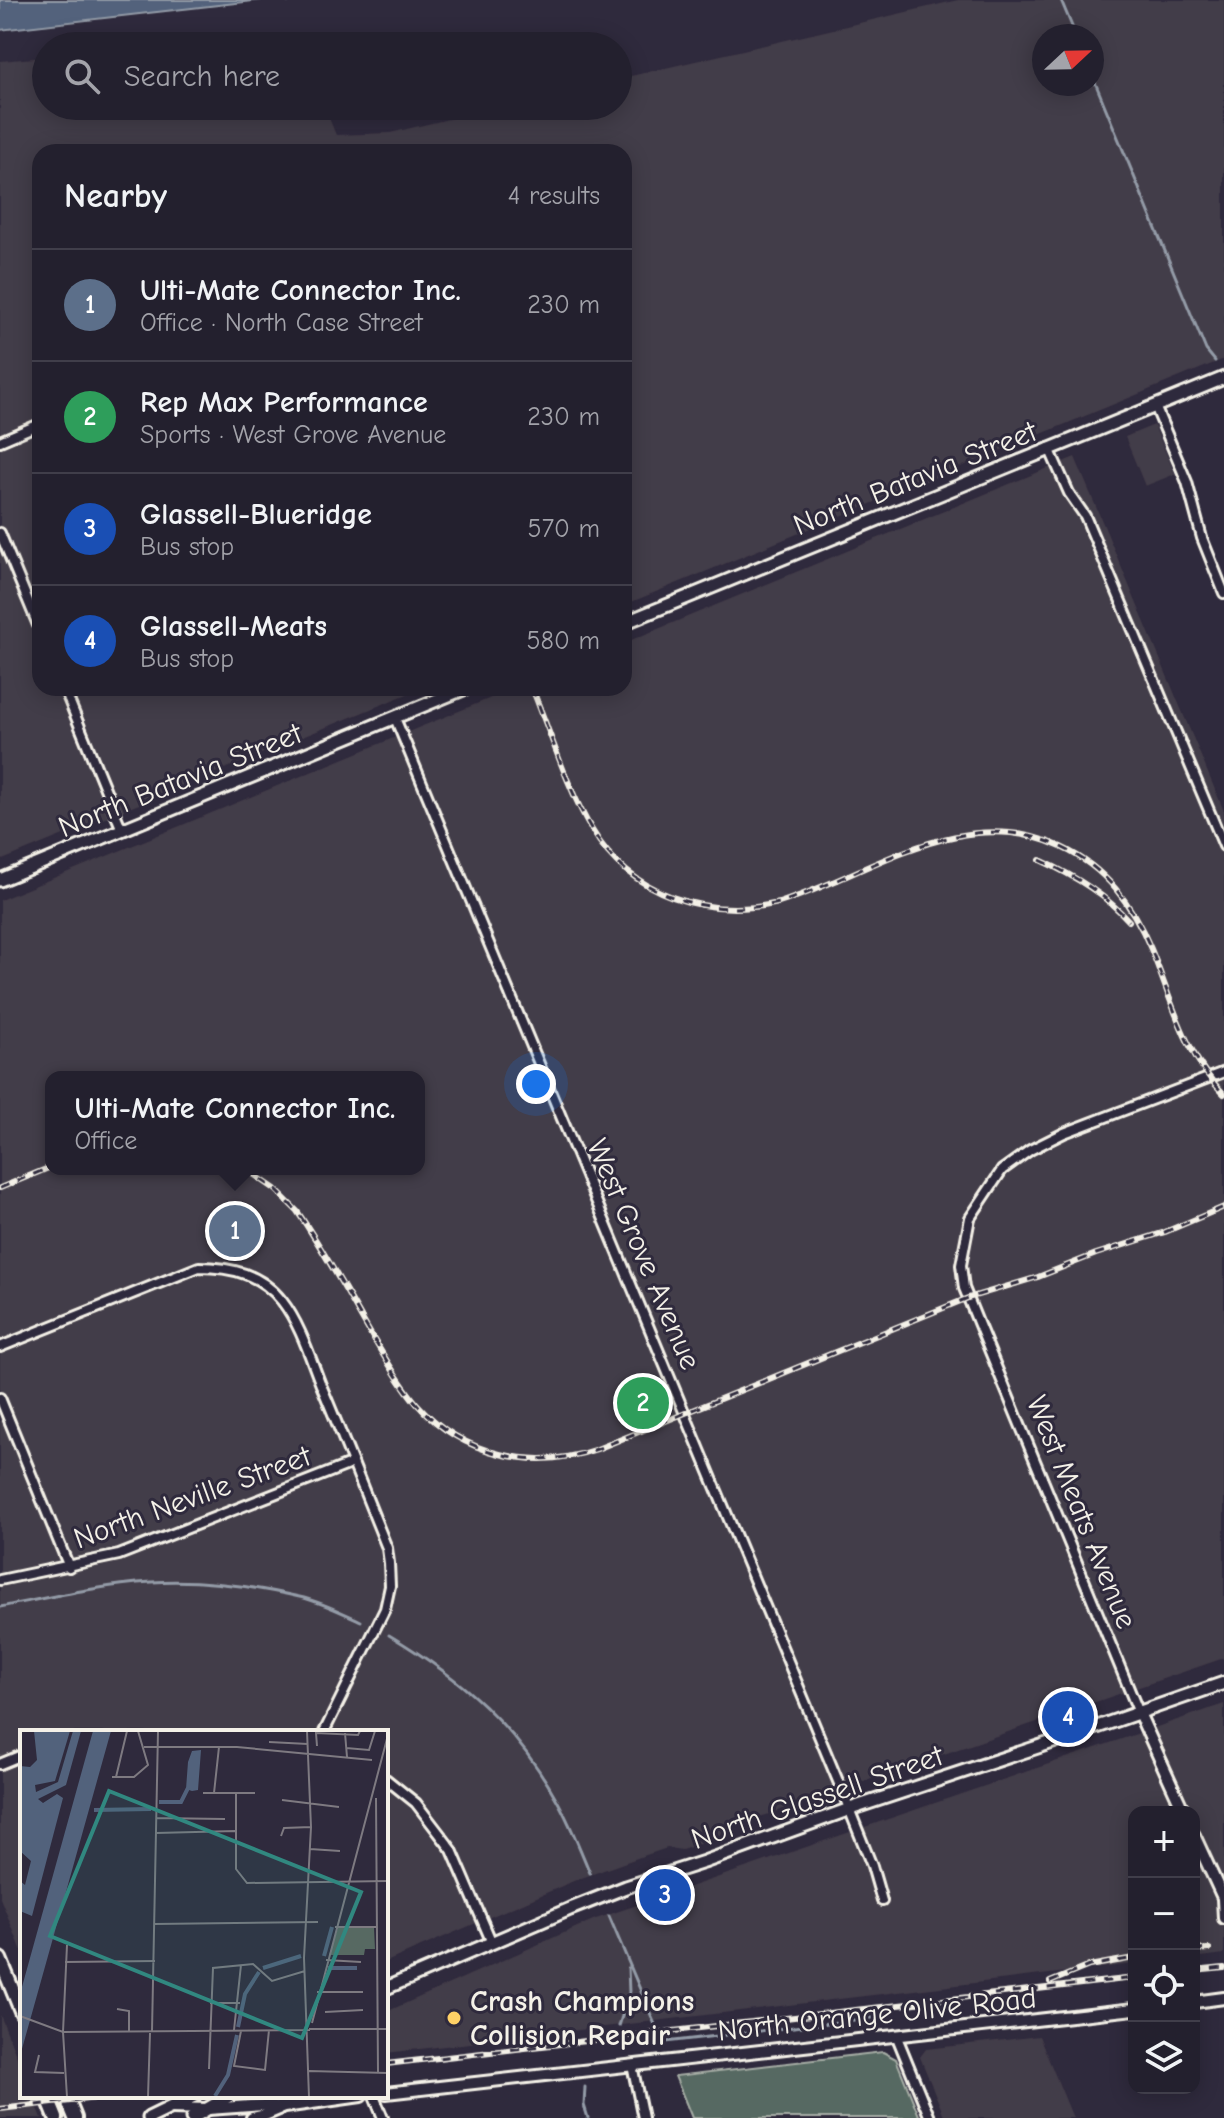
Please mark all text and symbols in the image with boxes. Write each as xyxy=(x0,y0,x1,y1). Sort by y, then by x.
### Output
north arrow xyxy=(1032,24,1104,96)
search box xyxy=(32,32,632,120)
icon: search xyxy=(60,54,104,98)
text: Search here xyxy=(124,59,280,94)
text: Nearby xyxy=(64,176,167,216)
text: 4 results xyxy=(508,181,600,211)
text: Ulti-Mate Connector Inc. xyxy=(140,273,461,308)
text: 1 xyxy=(85,290,95,320)
text: 230 m xyxy=(527,290,600,320)
text: Office · North Case Street xyxy=(140,308,423,338)
text: Rep Max Performance xyxy=(140,385,428,420)
text: 2 xyxy=(84,402,96,432)
text: 230 m xyxy=(527,402,600,432)
street label: North Batavia Street xyxy=(788,413,1043,543)
text: Sports · West Grove Avenue xyxy=(140,420,446,450)
text: Glassell-Blueridge xyxy=(140,497,372,532)
text: 3 xyxy=(84,514,96,544)
text: 570 m xyxy=(528,514,600,544)
text: Bus stop xyxy=(140,532,234,562)
text: Glassell-Meats xyxy=(140,609,327,644)
text: 4 xyxy=(84,626,96,656)
text: 580 m xyxy=(526,626,600,656)
text: Bus stop xyxy=(140,644,234,674)
street label: North Batavia Street xyxy=(53,715,308,845)
your location xyxy=(516,1064,556,1104)
popup xyxy=(45,1071,425,1175)
text: Ulti-Mate Connector Inc. xyxy=(75,1091,395,1126)
text: Office xyxy=(75,1126,137,1156)
street label: West Grove Avenue xyxy=(579,1134,708,1375)
pin: 1 xyxy=(209,1201,261,1261)
pin: 2 xyxy=(617,1373,669,1433)
street label: West Meats Avenue xyxy=(1019,1391,1144,1634)
street label: North Neville Street xyxy=(69,1438,317,1557)
pin: 4 xyxy=(1042,1687,1094,1747)
inset map xyxy=(20,1730,388,2098)
street label: North Glassell Street xyxy=(687,1738,949,1857)
map controls xyxy=(1128,1806,1200,2094)
button: + xyxy=(1128,1806,1200,1878)
pin: 3 xyxy=(639,1865,691,1925)
button: − xyxy=(1128,1878,1200,1950)
button: locate xyxy=(1128,1950,1200,2022)
street label: North Orange Olive Road xyxy=(716,1980,1038,2049)
place label: Crash Champions Collision Repair xyxy=(470,1984,694,2053)
marker: Crash Champions Collision Repair xyxy=(445,2009,463,2027)
button: layers xyxy=(1128,2022,1200,2094)

